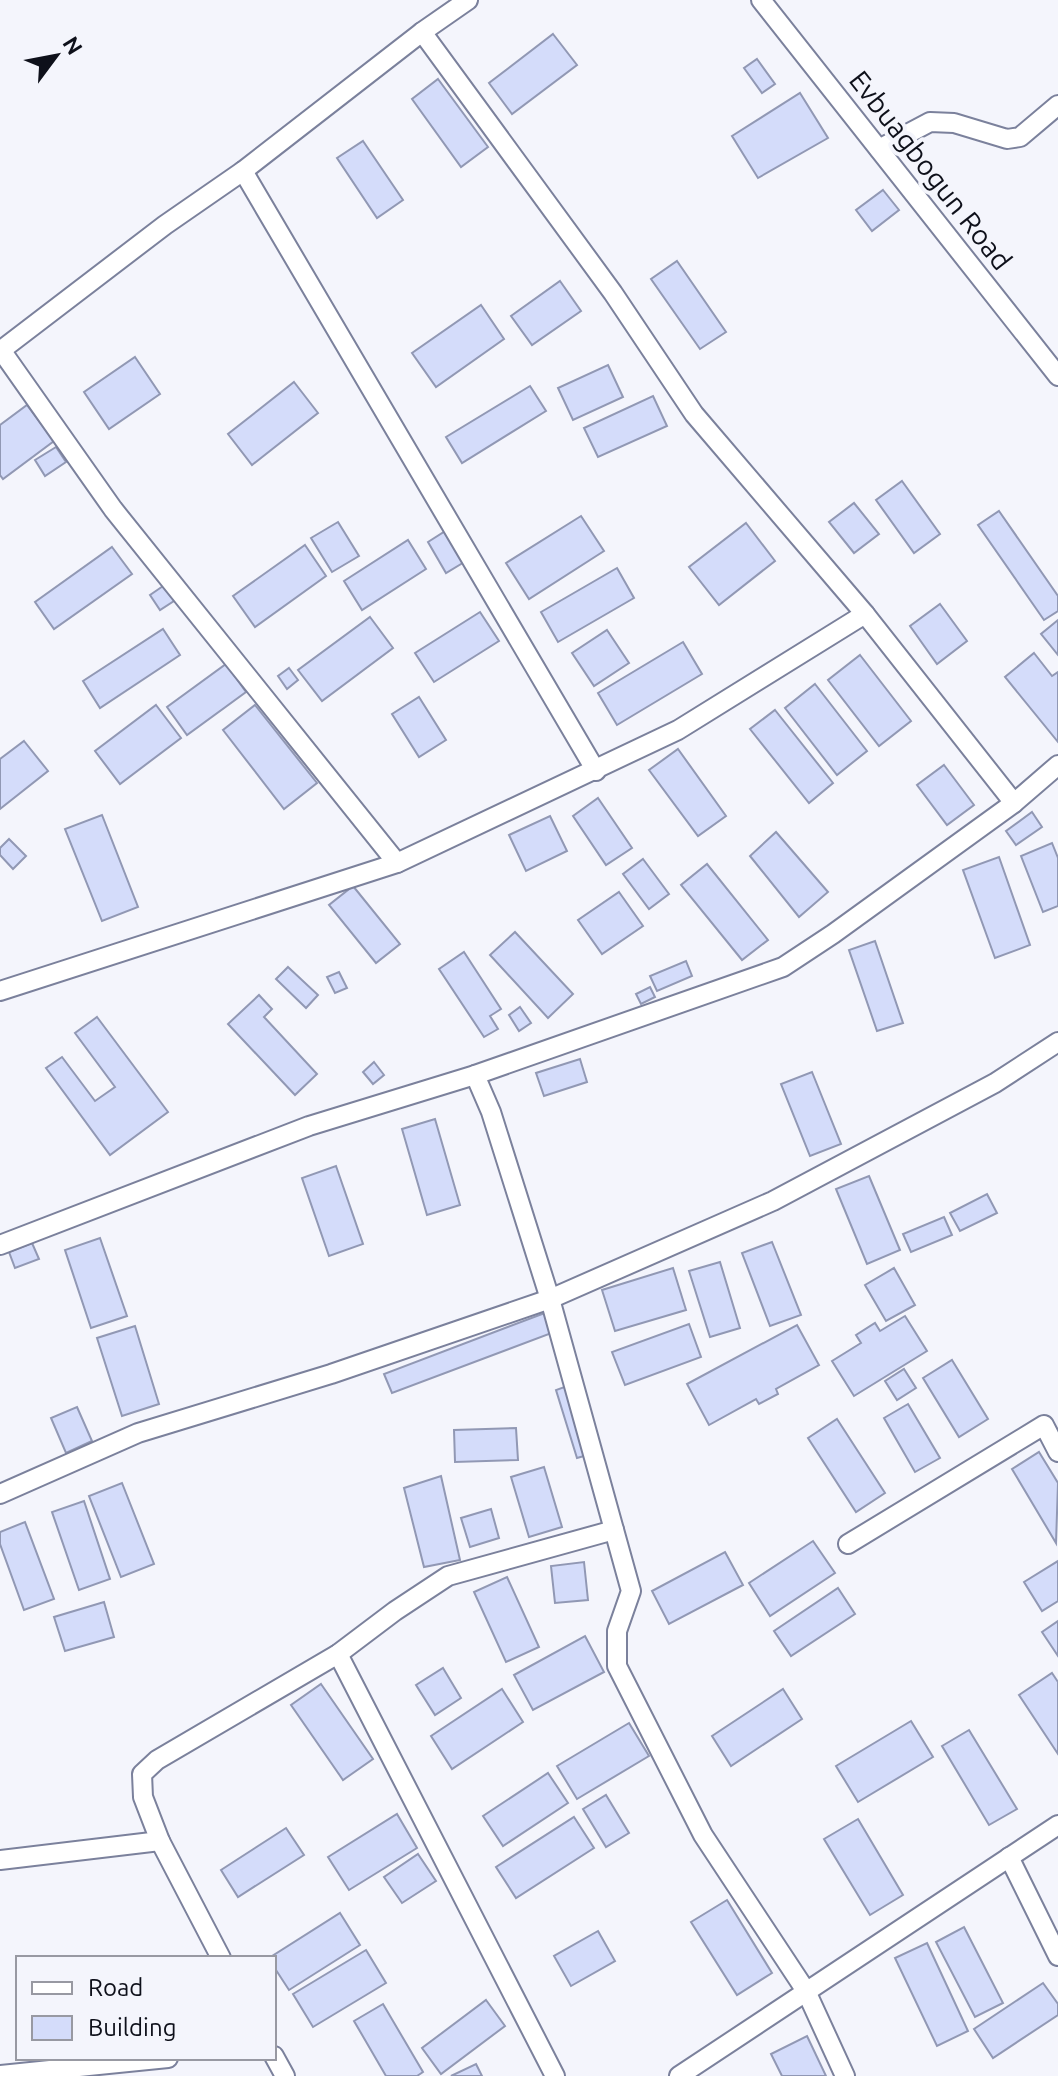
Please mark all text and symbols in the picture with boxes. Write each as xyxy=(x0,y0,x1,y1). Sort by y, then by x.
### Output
north arrow xyxy=(16,16,96,96)
text: N xyxy=(58,32,88,59)
street label: Evbuagbogun Road xyxy=(844,64,1018,276)
legend xyxy=(16,1956,276,2060)
text: Road xyxy=(88,1974,143,2001)
text: Building xyxy=(88,2014,176,2041)

